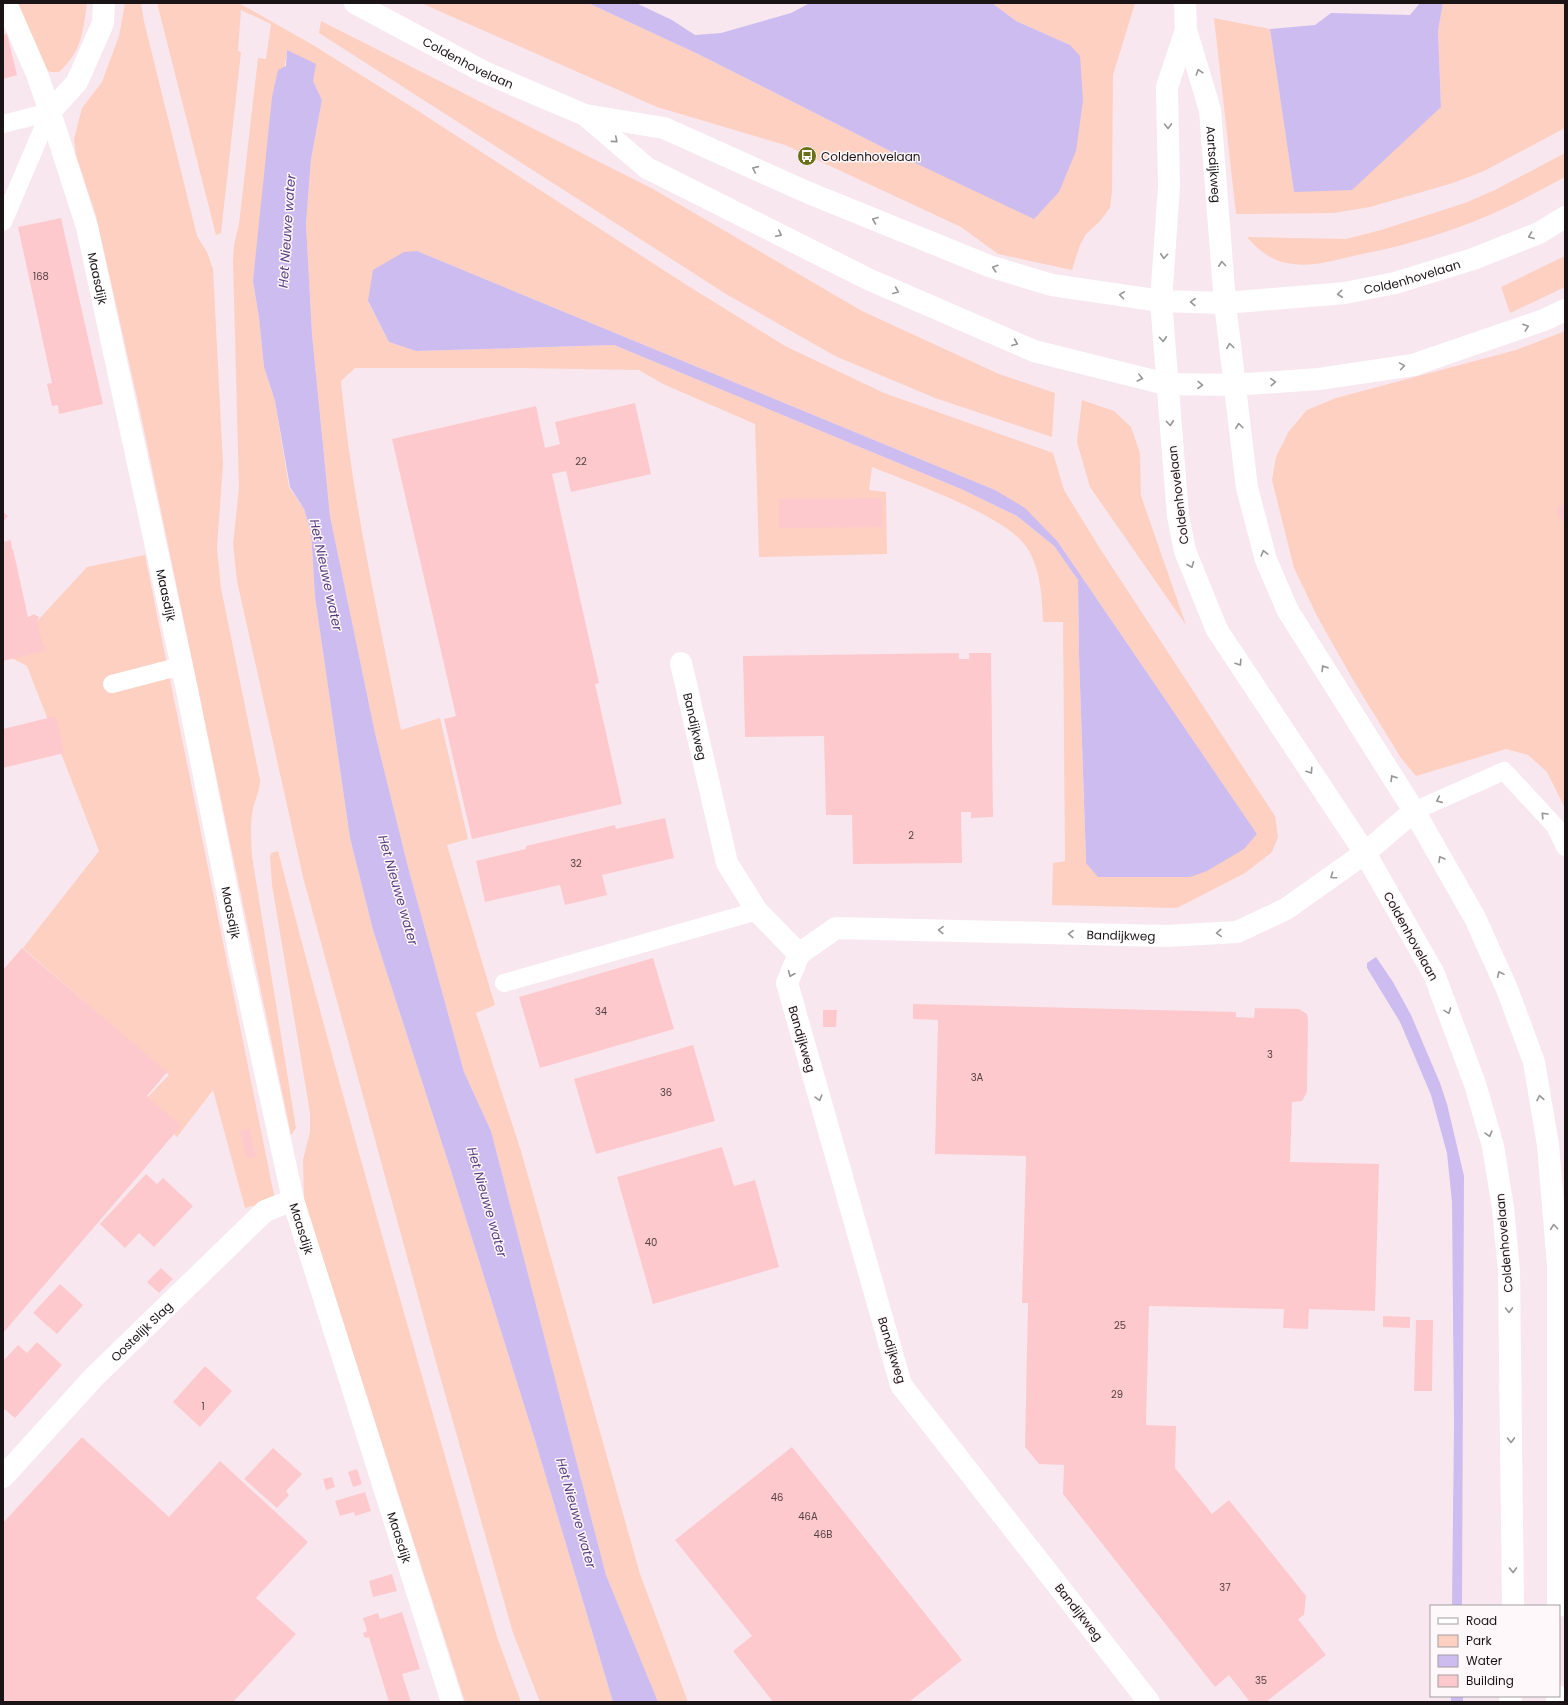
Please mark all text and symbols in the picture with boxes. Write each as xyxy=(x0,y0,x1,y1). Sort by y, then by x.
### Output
street label: Coldenhovelaan xyxy=(420,32,516,92)
one-way arrow xyxy=(1195,69,1204,76)
one-way arrow xyxy=(1164,123,1172,129)
street label: Aartsdijkweg xyxy=(1203,125,1226,203)
one-way arrow xyxy=(610,136,618,143)
bus stop icon: Coldenhovelaan xyxy=(796,145,818,167)
place label: Coldenhovelaan xyxy=(821,148,921,165)
one-way arrow xyxy=(752,166,759,174)
water label: Het Nieuwe water xyxy=(274,172,301,289)
one-way arrow xyxy=(871,216,878,224)
one-way arrow xyxy=(775,229,782,237)
one-way arrow xyxy=(1528,232,1535,240)
street label: Maasdijk xyxy=(84,251,112,307)
one-way arrow xyxy=(1160,253,1169,259)
street label: Coldenhovelaan xyxy=(1362,255,1462,298)
one-way arrow xyxy=(1218,261,1227,267)
one-way arrow xyxy=(992,264,999,273)
house number: 168 xyxy=(33,269,49,284)
one-way arrow xyxy=(892,286,899,294)
one-way arrow xyxy=(1337,289,1343,298)
one-way arrow xyxy=(1119,291,1125,300)
one-way arrow xyxy=(1190,298,1196,306)
one-way arrow xyxy=(1522,323,1529,331)
one-way arrow xyxy=(1159,336,1168,342)
one-way arrow xyxy=(1012,338,1019,346)
one-way arrow xyxy=(1226,343,1235,349)
one-way arrow xyxy=(1399,362,1405,371)
one-way arrow xyxy=(1136,373,1143,382)
one-way arrow xyxy=(1270,378,1276,387)
one-way arrow xyxy=(1197,381,1203,389)
one-way arrow xyxy=(1165,420,1174,426)
one-way arrow xyxy=(1235,423,1244,429)
street label: Coldenhovelaan xyxy=(1163,445,1193,545)
house number: 22 xyxy=(575,454,587,469)
water label: Het Nieuwe water xyxy=(305,517,347,634)
one-way arrow xyxy=(1260,550,1269,557)
one-way arrow xyxy=(1186,562,1194,569)
street label: Maasdijk xyxy=(153,567,181,624)
one-way arrow xyxy=(1234,659,1242,666)
one-way arrow xyxy=(1321,665,1329,672)
street label: Bandijkweg xyxy=(680,691,712,762)
one-way arrow xyxy=(1306,767,1313,774)
one-way arrow xyxy=(1390,775,1398,782)
one-way arrow xyxy=(1436,795,1444,803)
one-way arrow xyxy=(1541,812,1549,820)
house number: 2 xyxy=(908,828,914,843)
water label: Het Nieuwe water xyxy=(373,833,423,949)
house number: 32 xyxy=(570,856,582,871)
one-way arrow xyxy=(1438,856,1445,863)
one-way arrow xyxy=(1330,871,1337,878)
street label: Maasdijk xyxy=(218,885,245,941)
street label: Coldenhovelaan xyxy=(1379,888,1443,984)
one-way arrow xyxy=(938,926,944,935)
street label: Bandijkweg xyxy=(1086,926,1156,944)
one-way arrow xyxy=(1216,929,1222,937)
one-way arrow xyxy=(1068,930,1074,938)
one-way arrow xyxy=(787,970,795,977)
one-way arrow xyxy=(1497,971,1505,979)
house number: 34 xyxy=(595,1004,607,1019)
street label: Bandijkweg xyxy=(784,1004,820,1074)
one-way arrow xyxy=(1443,1007,1451,1014)
house number: 3 xyxy=(1267,1047,1273,1062)
house number: 3A xyxy=(971,1070,984,1085)
house number: 36 xyxy=(660,1085,672,1100)
one-way arrow xyxy=(1536,1094,1545,1101)
one-way arrow xyxy=(814,1095,823,1102)
one-way arrow xyxy=(1484,1130,1493,1137)
water label: Het Nieuwe water xyxy=(462,1145,512,1261)
street label: Coldenhovelaan xyxy=(1491,1193,1517,1293)
street label: Maasdijk xyxy=(286,1201,318,1257)
one-way arrow xyxy=(1550,1224,1559,1230)
house number: 40 xyxy=(645,1235,657,1250)
street label: Oostelijk Slag xyxy=(107,1297,176,1365)
one-way arrow xyxy=(1505,1307,1513,1313)
street label: Bandijkweg xyxy=(874,1315,910,1385)
house number: 25 xyxy=(1114,1318,1126,1333)
house number: 29 xyxy=(1111,1387,1123,1402)
house number: 1 xyxy=(201,1399,205,1414)
one-way arrow xyxy=(1507,1437,1515,1443)
water label: Het Nieuwe water xyxy=(551,1456,601,1572)
house number: 46 xyxy=(771,1490,783,1505)
house number: 46A xyxy=(798,1509,818,1524)
street label: Maasdijk xyxy=(384,1510,416,1566)
house number: 46B xyxy=(814,1527,832,1542)
one-way arrow xyxy=(1509,1567,1517,1573)
street label: Bandijkweg xyxy=(1051,1580,1107,1644)
house number: 37 xyxy=(1219,1580,1231,1595)
legend xyxy=(1430,1605,1560,1697)
text: Road xyxy=(1466,1612,1497,1629)
text: Park xyxy=(1466,1632,1493,1649)
text: Water xyxy=(1466,1652,1503,1669)
text: Building xyxy=(1466,1672,1514,1689)
house number: 35 xyxy=(1255,1673,1267,1688)

